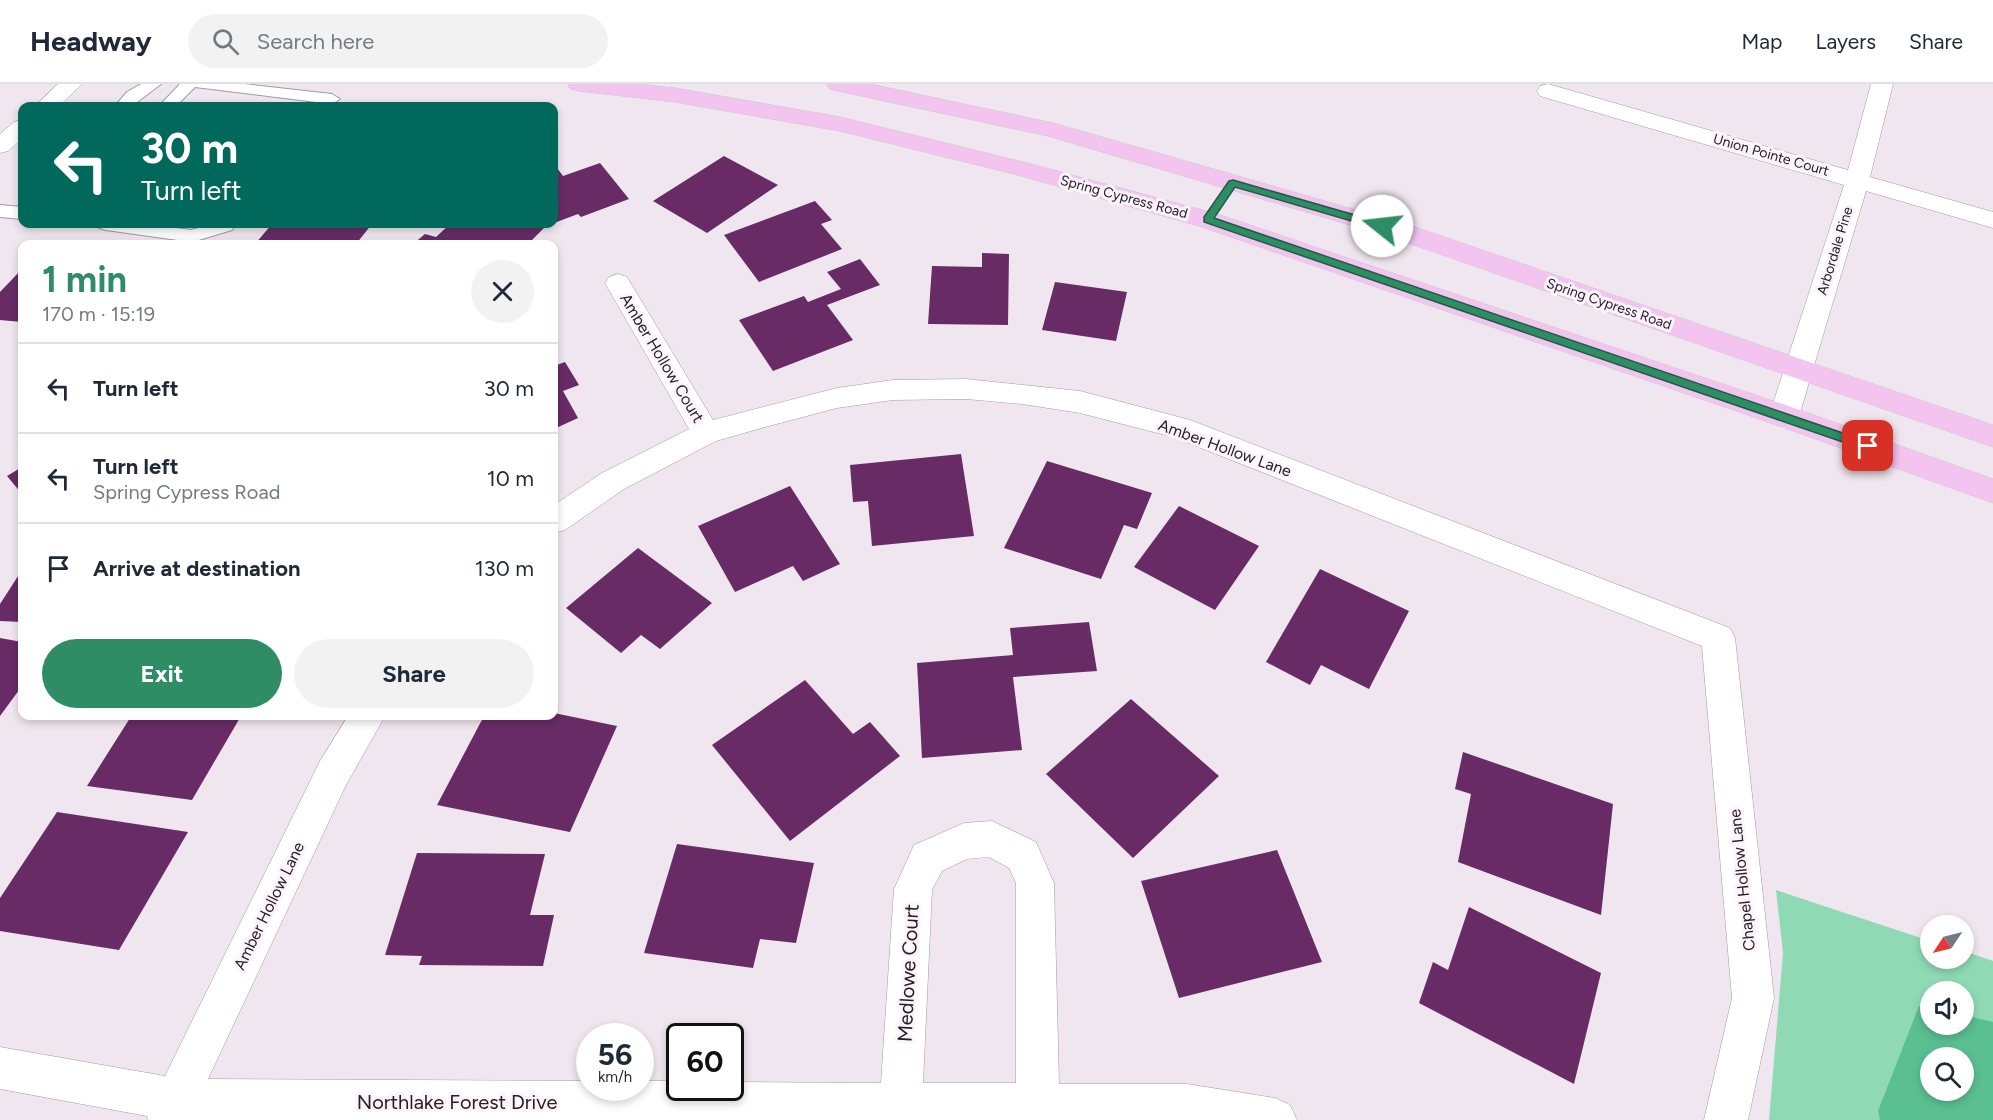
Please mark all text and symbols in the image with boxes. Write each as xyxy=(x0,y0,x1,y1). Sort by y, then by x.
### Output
search box xyxy=(188,14,608,68)
text: Headway xyxy=(30,24,152,58)
icon: search xyxy=(209,25,242,58)
text: Search here xyxy=(257,28,374,55)
text: Map xyxy=(1742,29,1782,54)
text: Layers xyxy=(1815,29,1876,54)
text: Share xyxy=(1909,29,1963,54)
text: 30 m xyxy=(141,123,238,174)
icon: left xyxy=(42,126,120,204)
street label: Union Pointe Court xyxy=(1711,130,1831,180)
street label: Spring Cypress Road xyxy=(1058,172,1190,222)
text: Turn left xyxy=(141,174,241,207)
position arrow xyxy=(1350,194,1414,258)
street label: Arbordale Pine xyxy=(1813,204,1857,297)
text: 1 min xyxy=(42,258,127,301)
button: close xyxy=(471,260,534,323)
street label: Spring Cypress Road xyxy=(1544,275,1674,333)
street label: Amber Hollow Court xyxy=(616,290,708,426)
text: 170 m · 15:19 xyxy=(42,302,155,326)
icon: left xyxy=(42,372,75,405)
text: Turn left xyxy=(93,375,179,402)
text: 30 m xyxy=(484,375,534,402)
street label: Amber Hollow Lane xyxy=(1156,415,1294,481)
pin xyxy=(1842,420,1893,471)
icon: arrive xyxy=(1851,429,1884,462)
text: Turn left xyxy=(93,453,179,480)
icon: left xyxy=(42,462,75,495)
text: 10 m xyxy=(487,465,534,492)
text: Spring Cypress Road xyxy=(93,480,280,504)
icon: arrive xyxy=(42,552,75,585)
text: Arrive at destination xyxy=(93,555,301,582)
text: 130 m xyxy=(475,555,534,582)
button: Exit xyxy=(42,639,282,708)
button: Share xyxy=(294,639,534,708)
street label: Chapel Hollow Lane xyxy=(1725,808,1759,952)
street label: Amber Hollow Lane xyxy=(230,839,308,973)
street label: Medlowe Court xyxy=(892,903,924,1043)
north arrow xyxy=(1920,915,1974,969)
map controls xyxy=(1920,915,1974,1101)
button: sound xyxy=(1920,981,1974,1035)
speed limit sign: 60 xyxy=(666,1023,744,1101)
text: 56 xyxy=(598,1036,632,1073)
button: search xyxy=(1920,1047,1974,1101)
text: km/h xyxy=(598,1068,632,1086)
street label: Northlake Forest Drive xyxy=(357,1090,557,1114)

